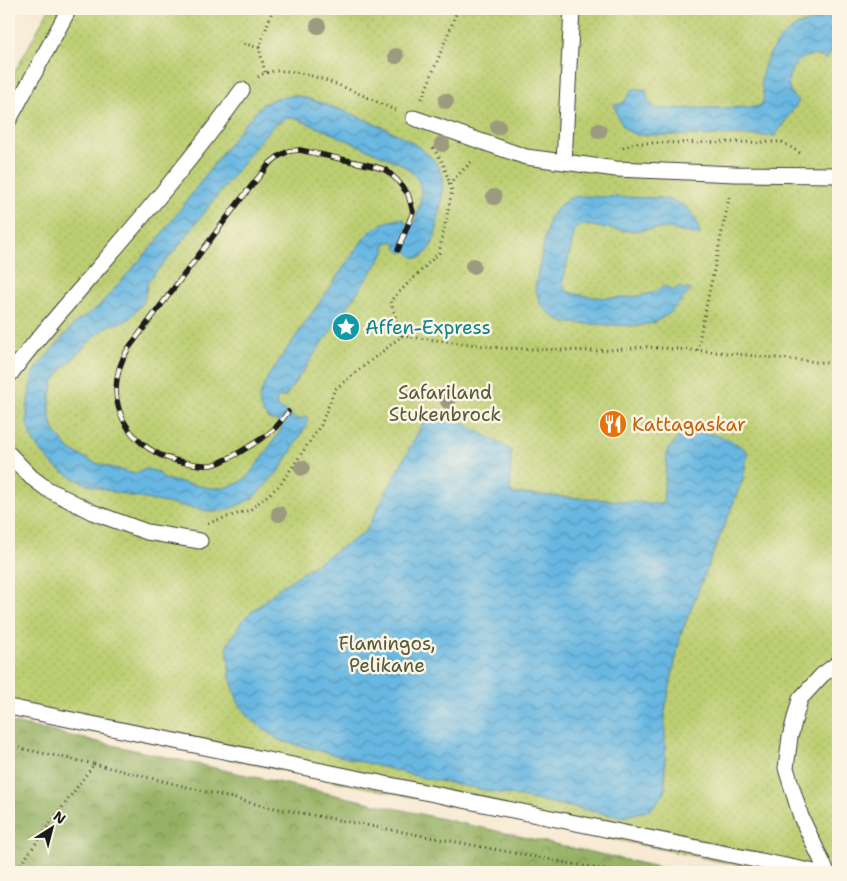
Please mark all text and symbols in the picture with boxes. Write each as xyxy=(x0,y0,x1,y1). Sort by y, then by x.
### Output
place icon: Affen-Express xyxy=(331,312,361,342)
place label: Affen-Express xyxy=(365,315,491,340)
park label: Safariland Stukenbrock xyxy=(389,380,501,427)
restaurant icon: Kattagaskar xyxy=(598,409,628,439)
place label: Kattagaskar xyxy=(632,412,746,437)
park label: Flamingos, Pelikane xyxy=(339,631,436,678)
north arrow xyxy=(28,804,78,854)
text: N xyxy=(50,807,69,828)

